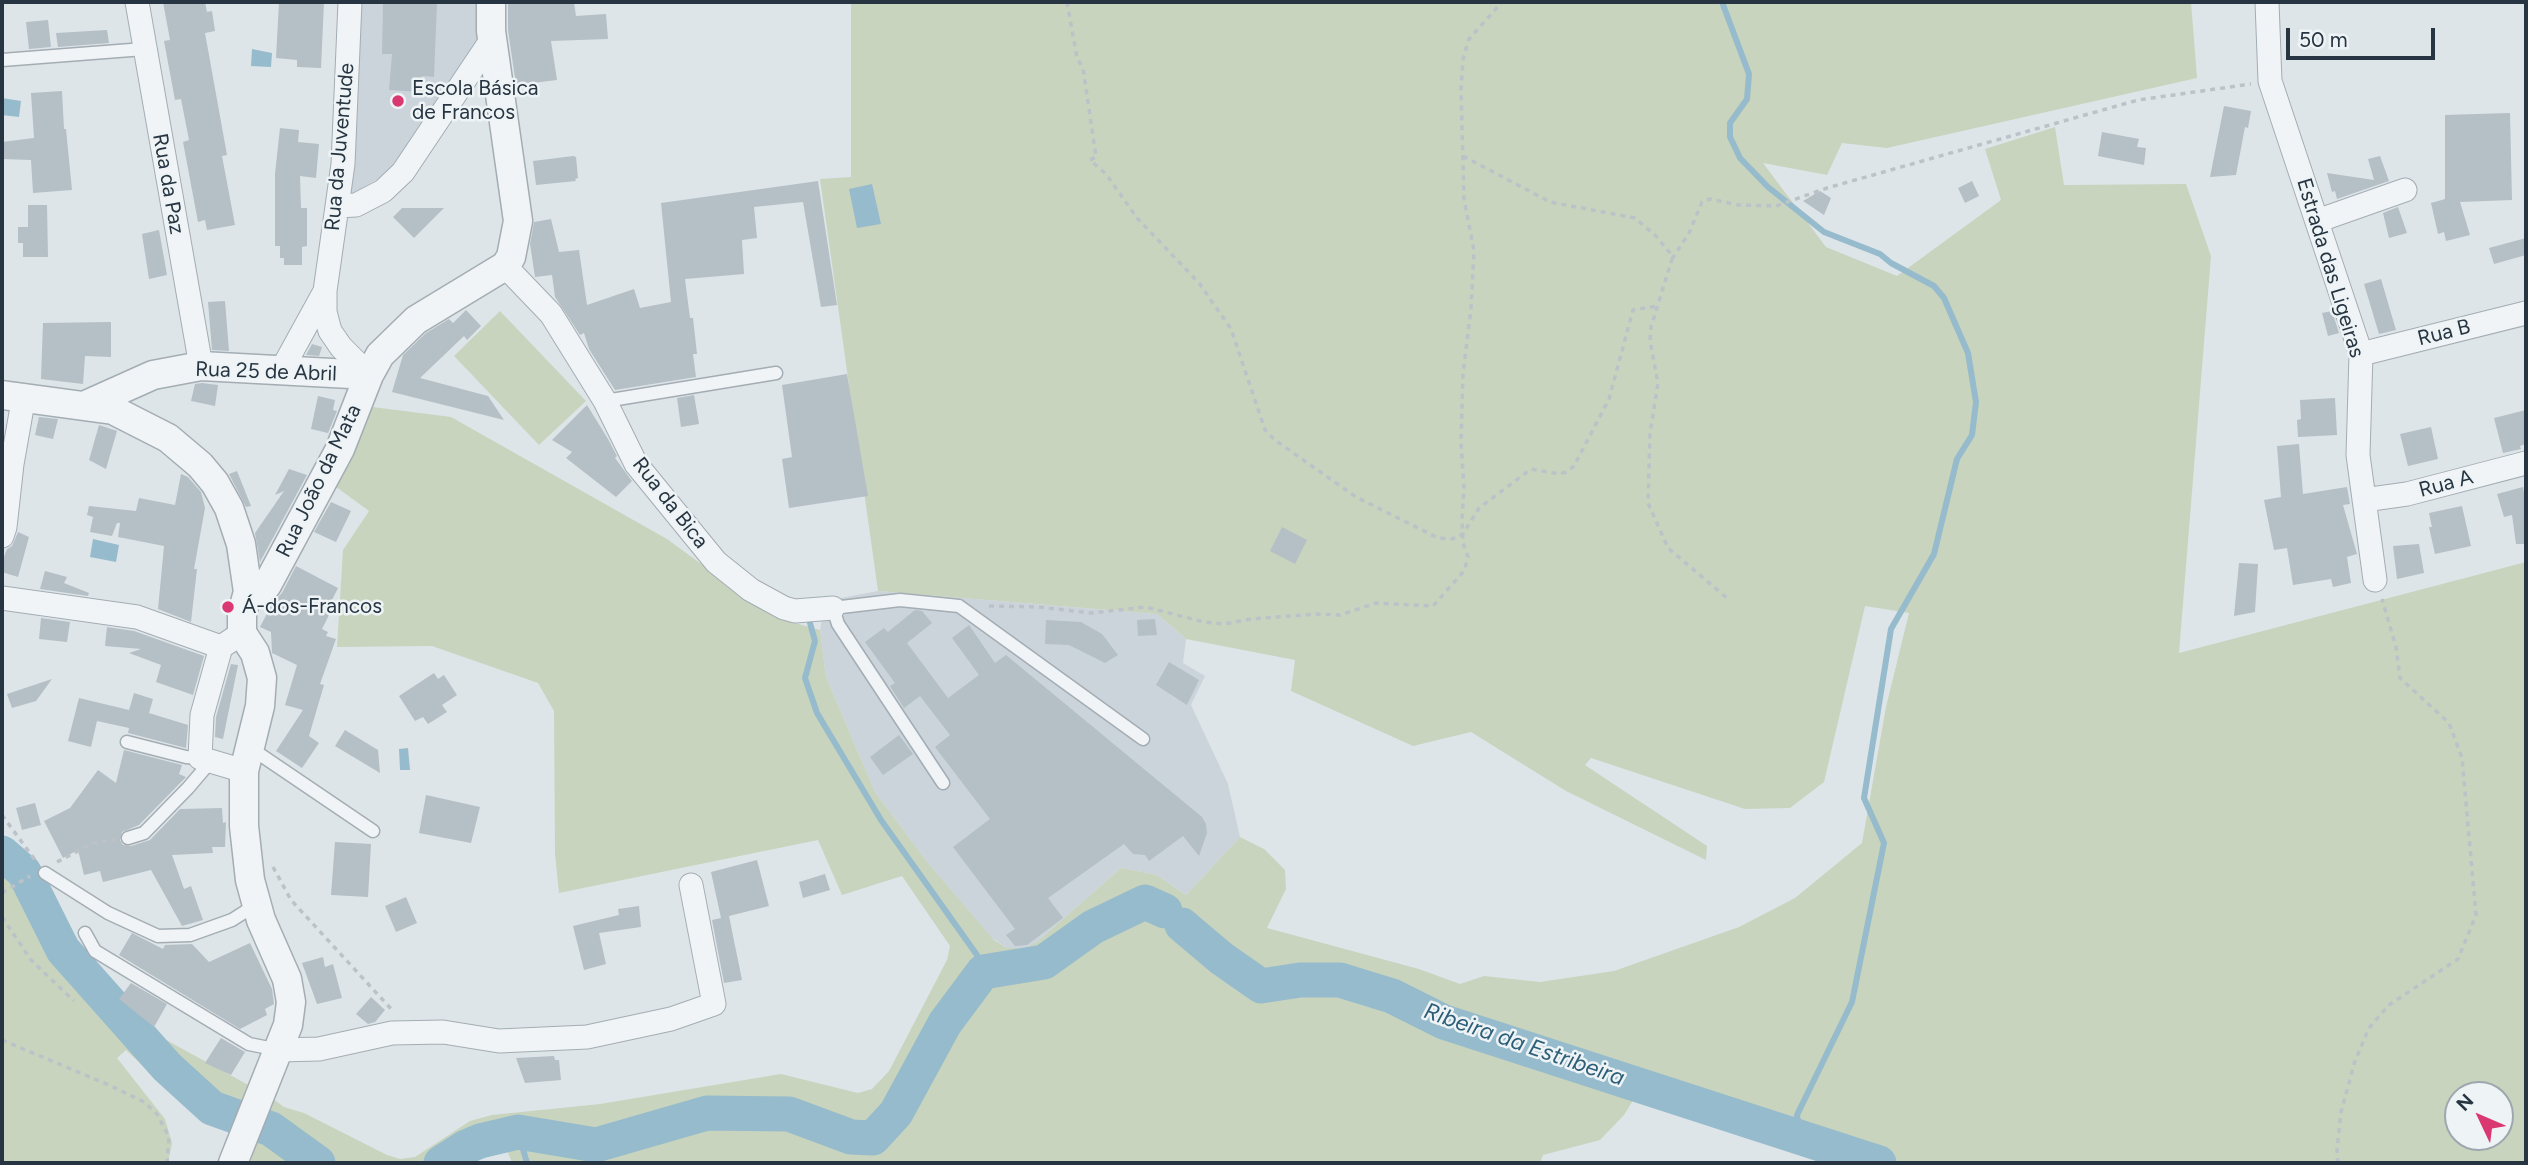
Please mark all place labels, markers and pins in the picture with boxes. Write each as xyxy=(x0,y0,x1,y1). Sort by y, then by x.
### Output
place label: Escola Básica de Francos xyxy=(412,76,539,126)
marker: Escola Básica de Francos xyxy=(390,93,406,109)
place label: Á-dos-Francos xyxy=(242,594,382,620)
marker: Á-dos-Francos xyxy=(220,599,236,615)

